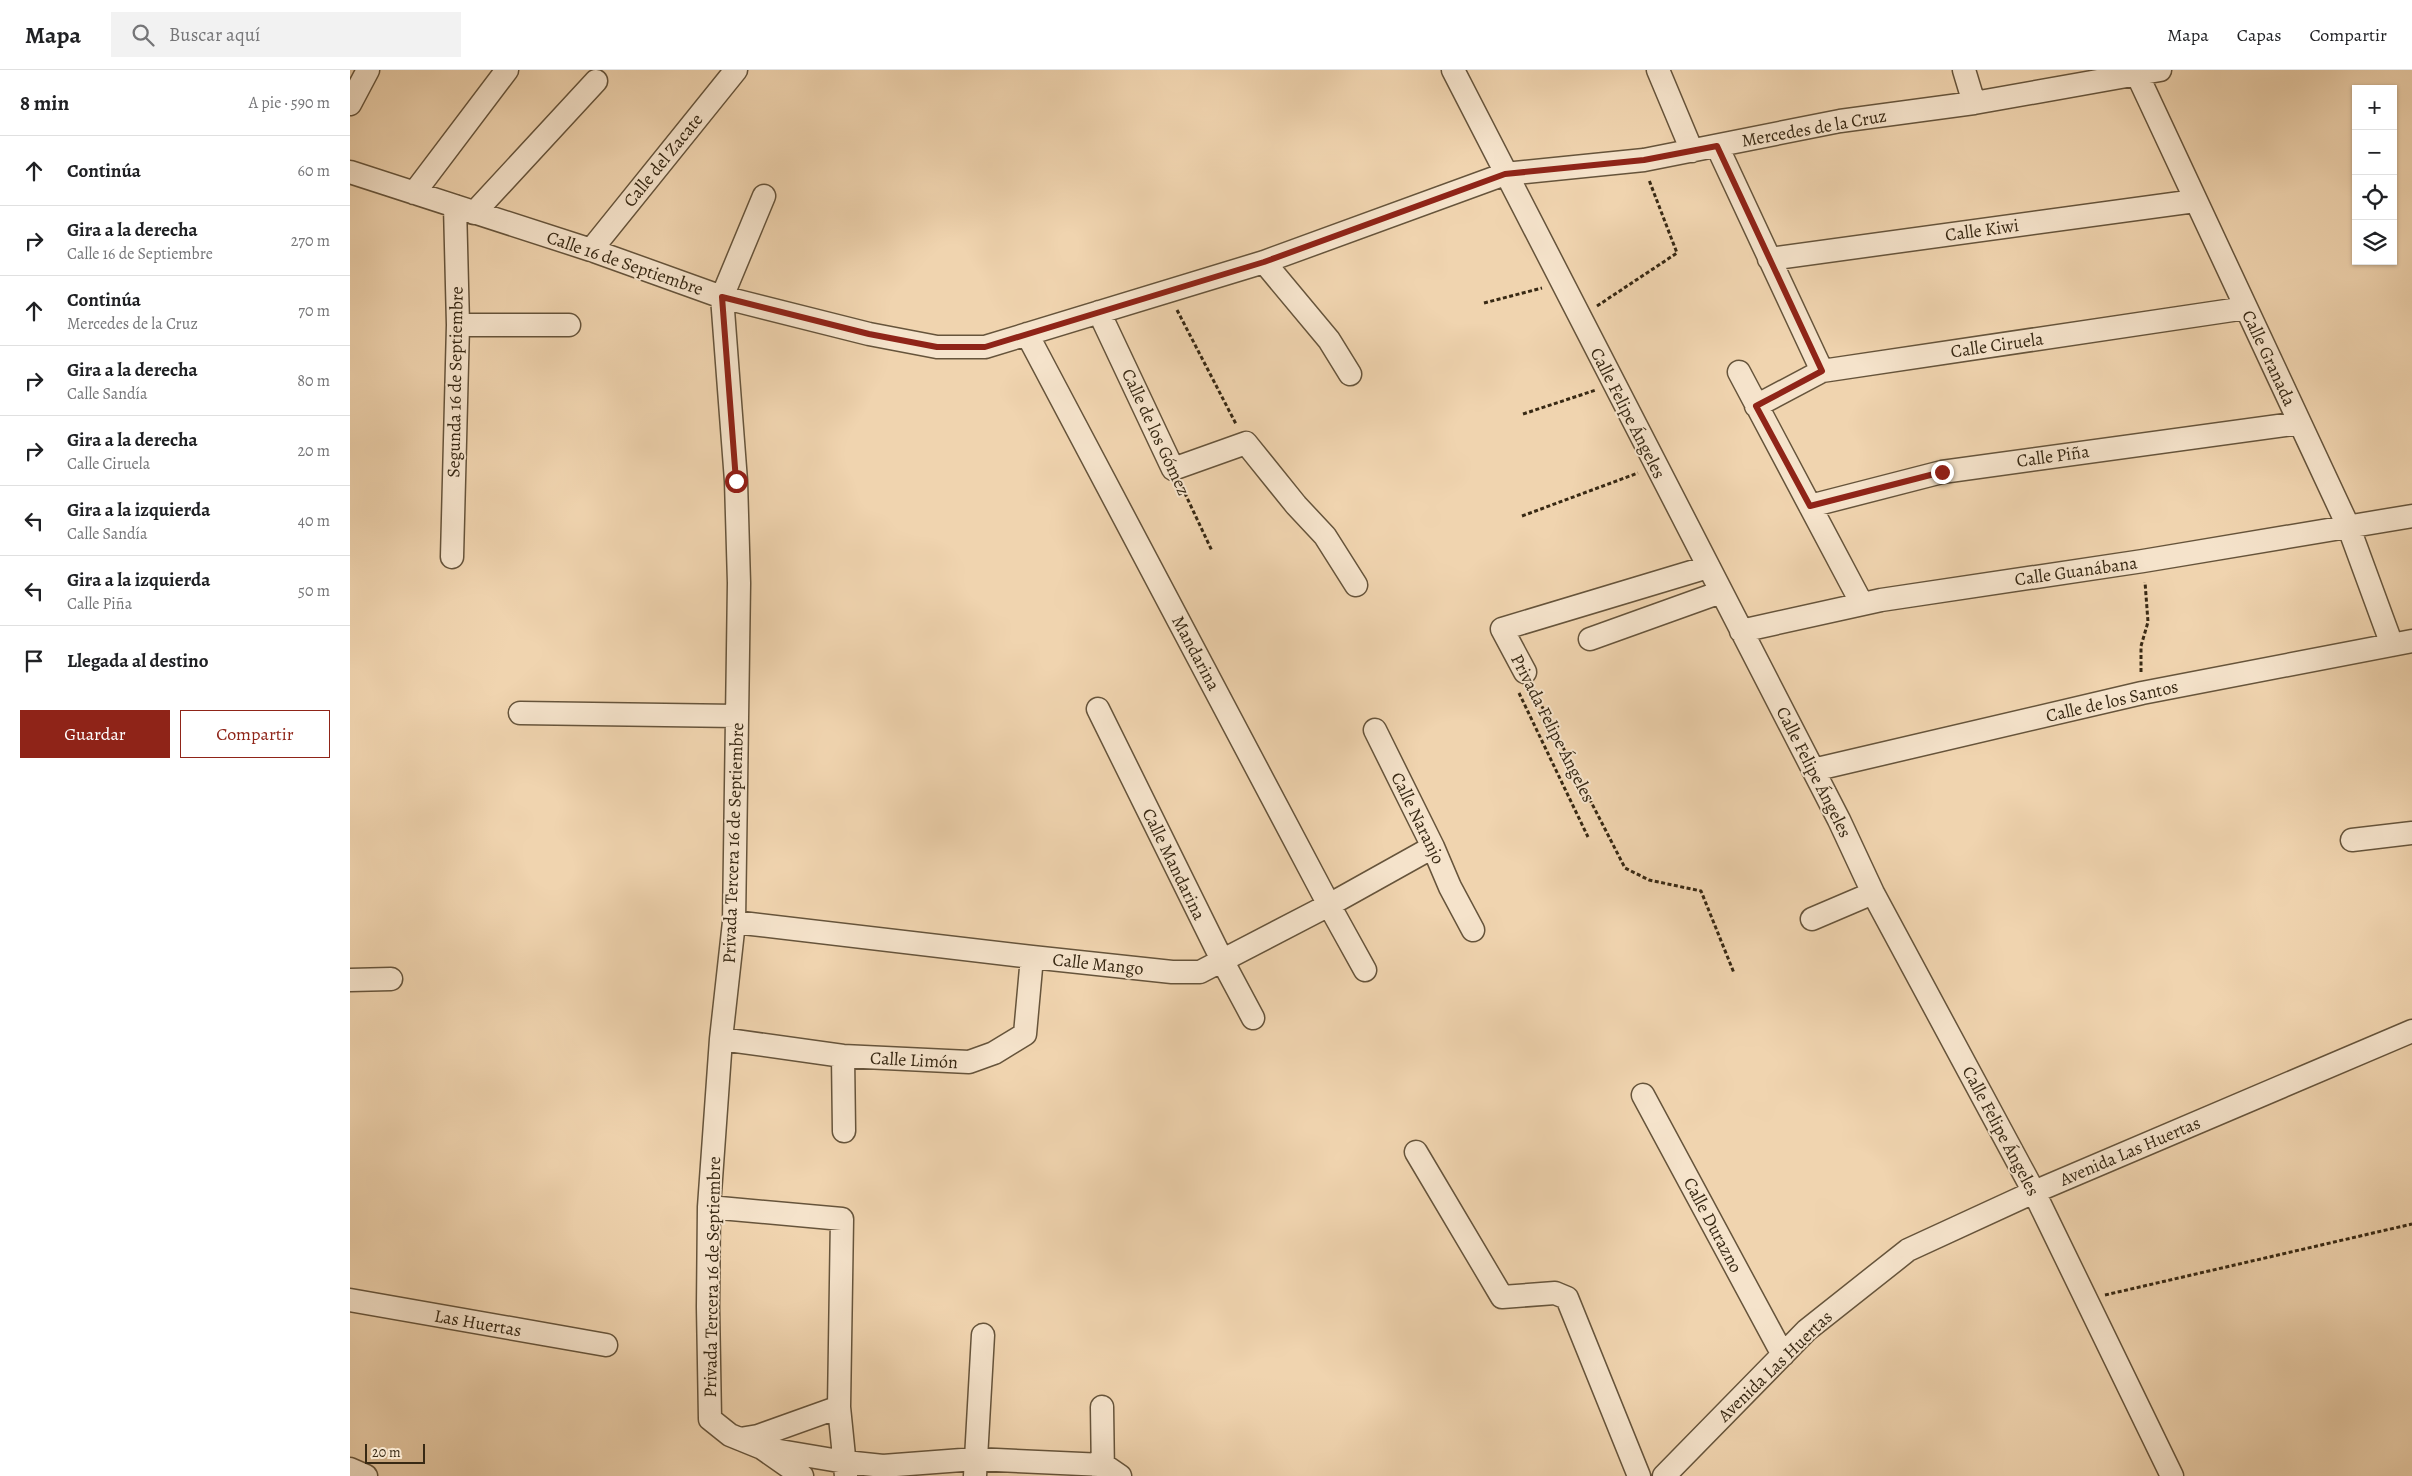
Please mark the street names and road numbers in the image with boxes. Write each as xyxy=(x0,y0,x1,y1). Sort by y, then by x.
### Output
street label: Mercedes de la Cruz xyxy=(1739,103,1889,153)
street label: Calle del Zacate xyxy=(618,108,708,212)
street label: Calle Kiwi xyxy=(1944,213,2020,247)
street label: Calle 16 de Septiembre xyxy=(544,225,706,301)
street label: Segunda 16 de Septiembre xyxy=(441,286,469,478)
street label: Calle Granada xyxy=(2236,306,2302,410)
street label: Calle Ciruela xyxy=(1949,327,2046,363)
street label: Calle Felipe Ángeles xyxy=(1585,343,1671,483)
street label: Calle de los Gómez xyxy=(1116,365,1196,499)
street label: Calle Piña xyxy=(2015,439,2092,473)
street label: Calle Guanábana xyxy=(2013,550,2140,592)
street label: Mandarina xyxy=(1166,611,1226,695)
street label: Privada Felipe Ángeles xyxy=(1505,650,1601,806)
street label: Calle de los Santos xyxy=(2043,674,2181,728)
street label: Calle Felipe Ángeles xyxy=(1771,702,1857,842)
street label: Privada Tercera 16 de Septiembre xyxy=(717,722,749,964)
street label: Calle Naranjo xyxy=(1385,768,1451,868)
street label: Calle Mandarina xyxy=(1137,804,1212,924)
street label: Calle Mango xyxy=(1051,947,1145,981)
street label: Calle Limón xyxy=(869,1046,959,1074)
street label: Calle Felipe Ángeles xyxy=(1957,1062,2045,1200)
street label: Avenida Las Huertas xyxy=(2055,1111,2204,1192)
street label: Privada Tercera 16 de Septiembre xyxy=(698,1156,726,1398)
street label: Calle Durazno xyxy=(1678,1173,1748,1277)
street label: Las Huertas xyxy=(433,1304,523,1342)
street label: Avenida Las Huertas xyxy=(1712,1305,1838,1428)

